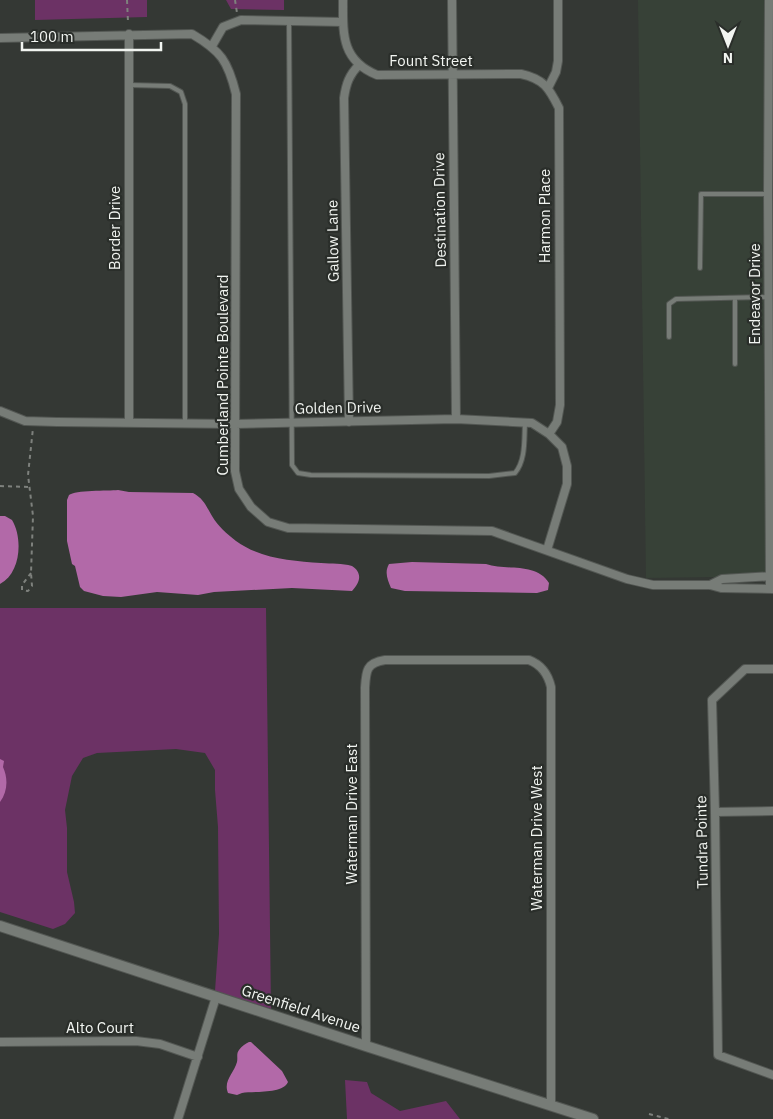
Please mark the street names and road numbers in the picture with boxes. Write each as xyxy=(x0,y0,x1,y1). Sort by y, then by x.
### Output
street label: Fount Street xyxy=(389,51,473,70)
street label: Destination Drive xyxy=(429,152,450,268)
street label: Harmon Place xyxy=(535,169,554,263)
street label: Border Drive xyxy=(105,186,124,270)
street label: Gallow Lane xyxy=(322,200,343,282)
street label: Endeavor Drive xyxy=(745,243,764,345)
street label: Cumberland Pointe Boulevard xyxy=(213,275,232,475)
street label: Golden Drive xyxy=(294,397,382,418)
street label: Waterman Drive East xyxy=(342,744,361,884)
street label: Waterman Drive West xyxy=(527,765,546,911)
street label: Tundra Pointe xyxy=(691,795,712,889)
street label: Greenfield Avenue xyxy=(239,980,363,1037)
street label: Alto Court xyxy=(66,1018,134,1037)

